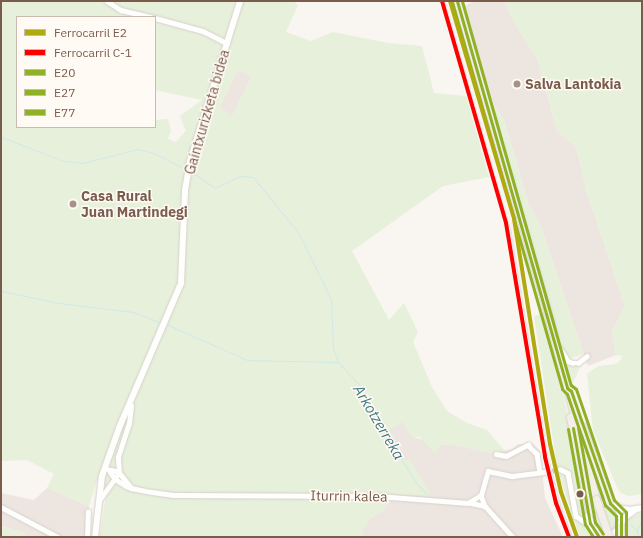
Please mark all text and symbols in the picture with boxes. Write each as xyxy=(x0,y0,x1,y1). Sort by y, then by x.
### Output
legend xyxy=(16,16,156,128)
text: Ferrocarril E2 xyxy=(54,25,127,40)
text: Ferrocarril C-1 xyxy=(54,45,132,60)
street label: Gaintxurizketa bidea xyxy=(181,48,233,176)
text: E20 xyxy=(54,65,75,80)
place label: Salva Lantokia xyxy=(525,76,622,92)
marker: Salva Lantokia xyxy=(512,79,522,89)
text: E27 xyxy=(54,85,75,100)
text: E77 xyxy=(54,105,75,120)
place label: Casa Rural Juan Martindegi xyxy=(81,188,188,220)
marker: Casa Rural Juan Martindegi xyxy=(68,199,78,209)
water label: Arkotzerreka xyxy=(350,381,408,463)
street label: Iturrin kalea xyxy=(310,487,388,505)
unlabelled marker xyxy=(575,489,585,499)

